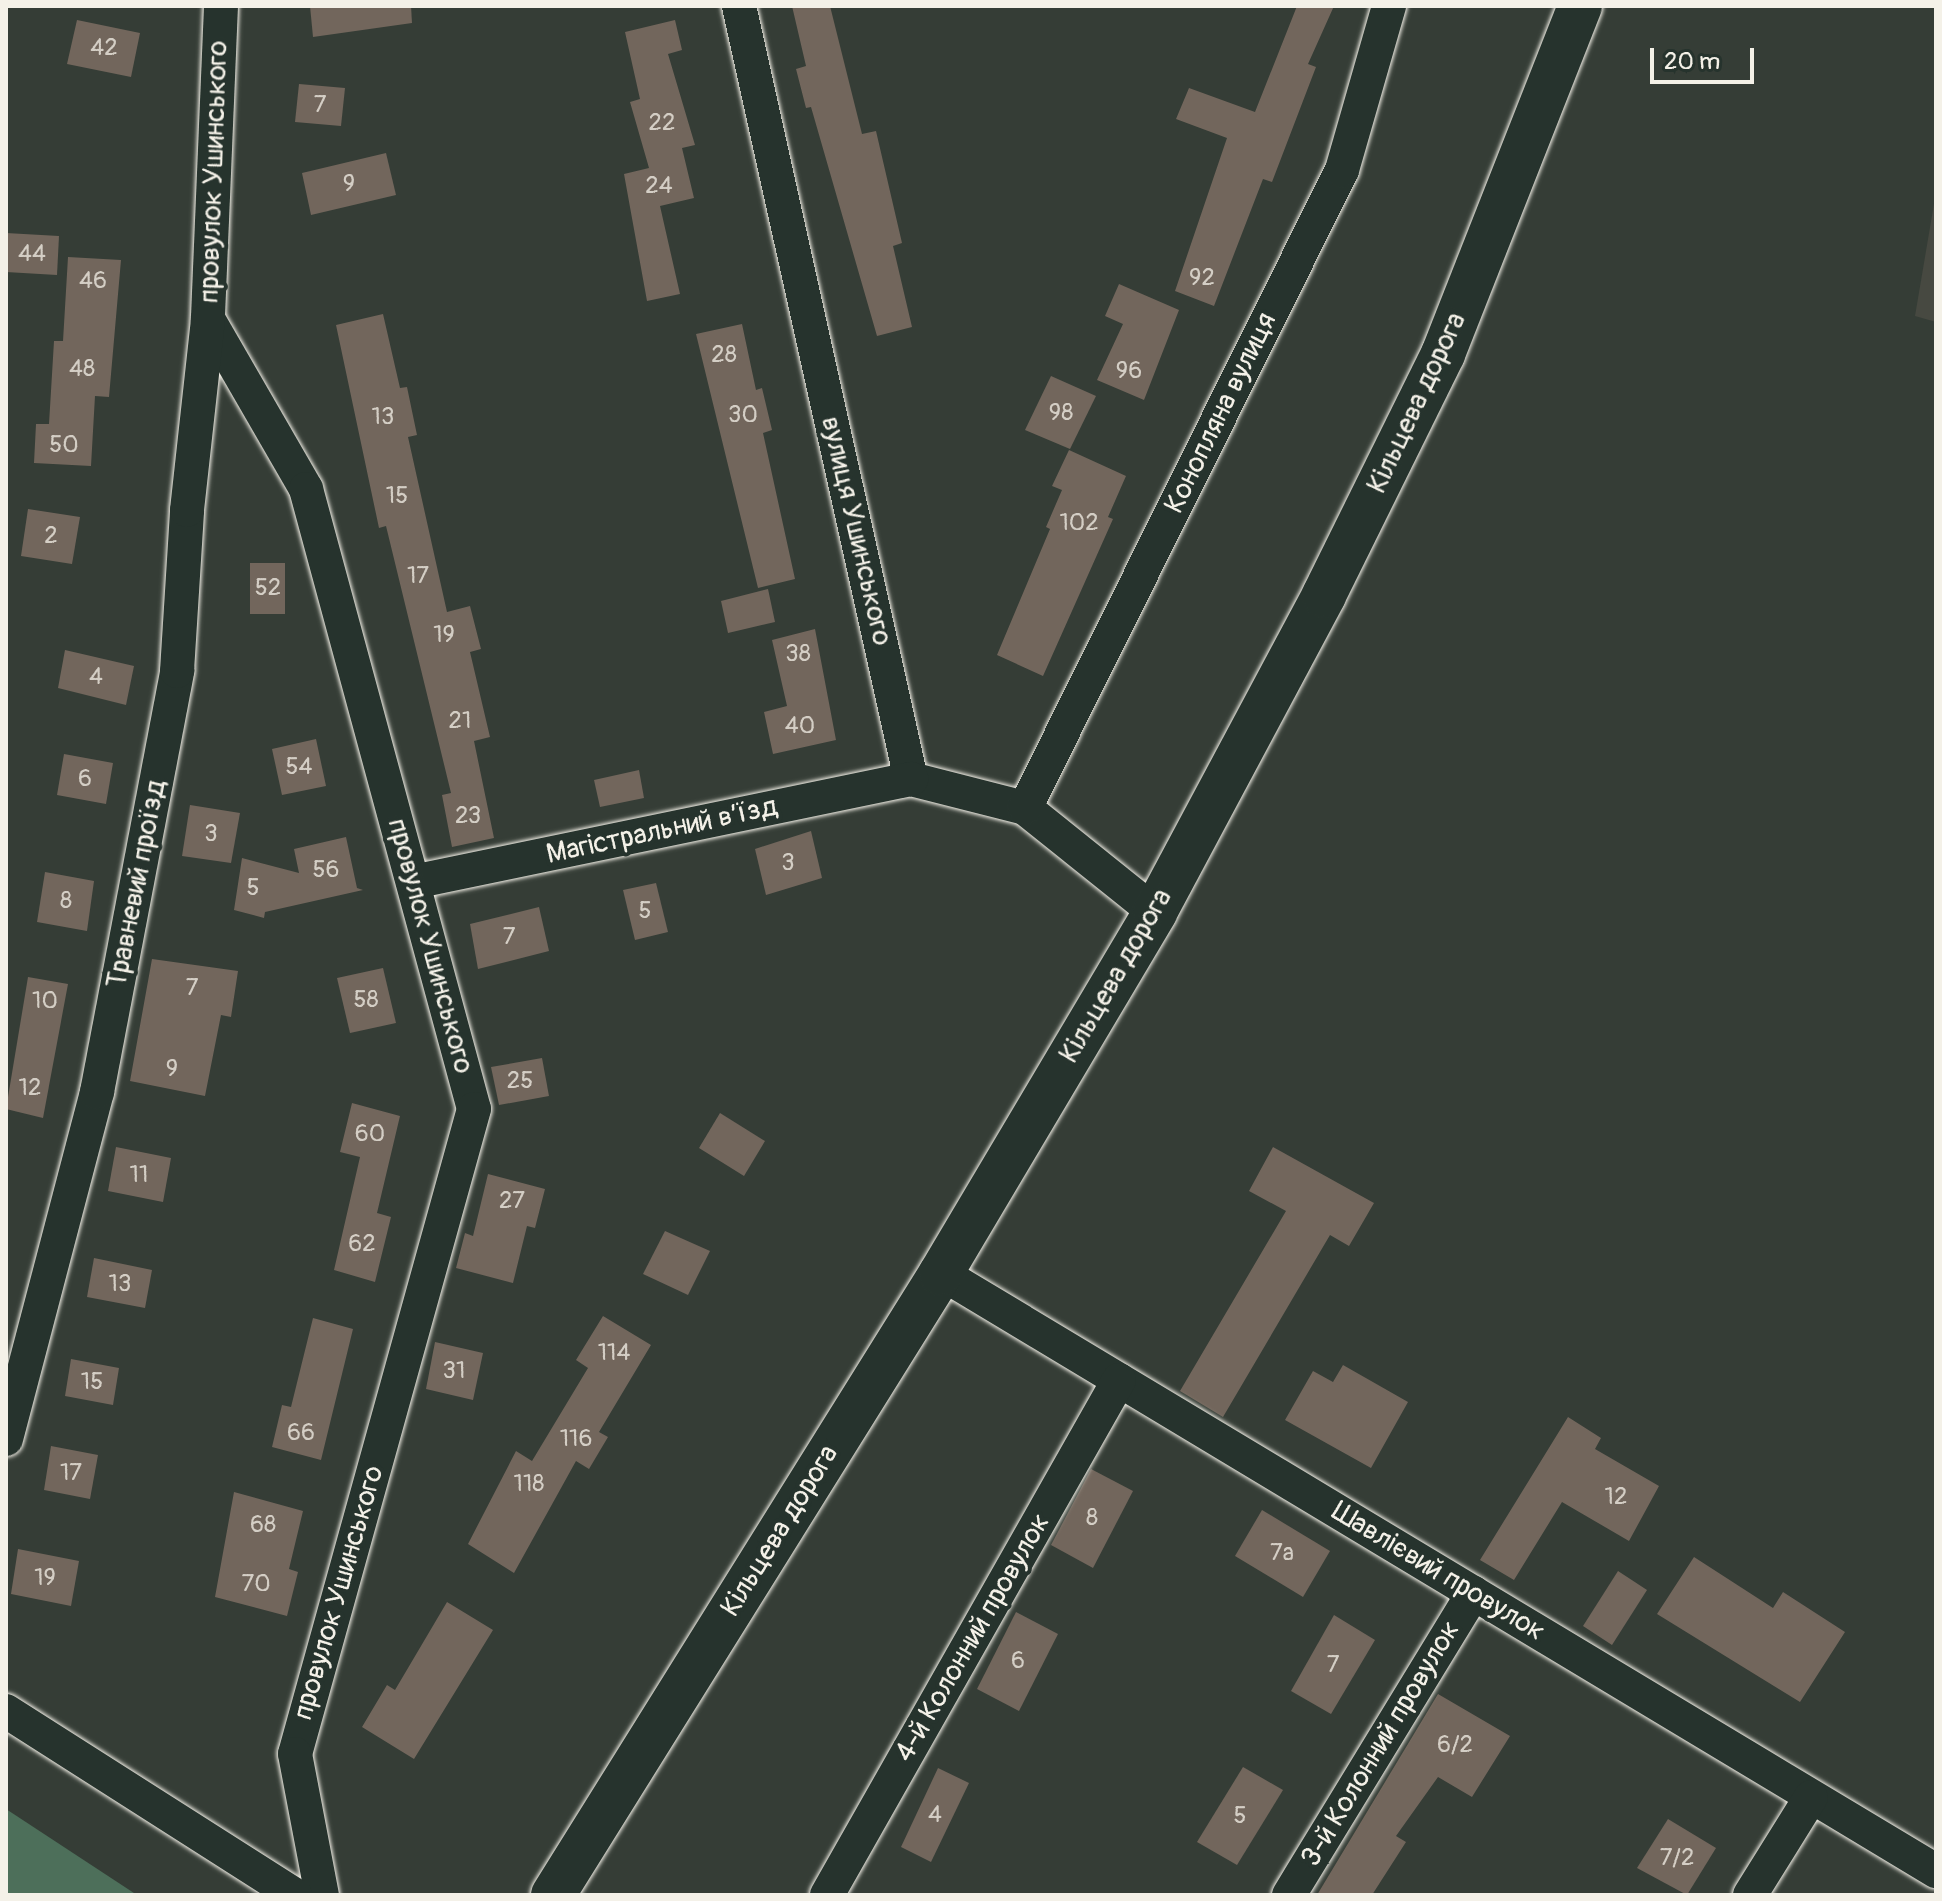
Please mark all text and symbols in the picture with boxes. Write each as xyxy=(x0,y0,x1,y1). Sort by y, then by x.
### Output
scale bar xyxy=(1654,32,1758,82)
house number: 42 xyxy=(90,34,118,62)
street label: провулок Ушинського xyxy=(193,40,235,304)
text: 20 m xyxy=(1664,47,1720,76)
house number: 7 xyxy=(314,91,326,119)
house number: 22 xyxy=(649,109,675,137)
house number: 9 xyxy=(343,170,355,198)
house number: 24 xyxy=(645,172,673,200)
house number: 44 xyxy=(18,240,46,268)
house number: 92 xyxy=(1189,264,1215,292)
house number: 46 xyxy=(79,267,107,295)
street label: Конопляна вулиця xyxy=(1158,307,1284,519)
street label: Кільцева дорога xyxy=(1360,307,1474,499)
house number: 28 xyxy=(711,341,737,369)
house number: 48 xyxy=(69,355,95,383)
house number: 96 xyxy=(1116,357,1142,385)
house number: 98 xyxy=(1049,399,1073,427)
house number: 30 xyxy=(728,401,758,429)
house number: 13 xyxy=(372,403,394,431)
street label: вулиця Ушинського xyxy=(813,413,899,649)
house number: 50 xyxy=(49,431,79,459)
house number: 15 xyxy=(386,482,408,510)
house number: 102 xyxy=(1059,509,1099,537)
house number: 2 xyxy=(44,522,58,550)
house number: 17 xyxy=(407,562,429,590)
house number: 52 xyxy=(255,574,281,602)
house number: 19 xyxy=(433,621,455,649)
house number: 38 xyxy=(785,640,811,668)
house number: 4 xyxy=(89,663,103,691)
house number: 21 xyxy=(449,707,471,735)
house number: 40 xyxy=(785,712,815,740)
house number: 54 xyxy=(286,753,312,781)
house number: 6 xyxy=(78,765,92,793)
street label: Травневий проїзд xyxy=(100,777,174,991)
street label: Магістральний в’їзд xyxy=(543,790,781,872)
house number: 23 xyxy=(455,802,481,830)
street label: провулок Ушинського xyxy=(380,815,480,1077)
house number: 3 xyxy=(204,820,218,848)
house number: 3 xyxy=(781,849,795,877)
house number: 56 xyxy=(313,856,339,884)
house number: 5 xyxy=(246,874,260,902)
street label: Кільцева дорога xyxy=(1053,883,1179,1069)
house number: 8 xyxy=(60,887,72,915)
house number: 5 xyxy=(638,897,652,925)
house number: 7 xyxy=(503,923,515,951)
house number: 7 xyxy=(186,974,198,1002)
house number: 58 xyxy=(353,986,379,1014)
house number: 10 xyxy=(32,987,58,1015)
house number: 9 xyxy=(166,1055,178,1083)
house number: 25 xyxy=(507,1067,533,1095)
house number: 12 xyxy=(19,1074,41,1102)
house number: 60 xyxy=(355,1120,385,1148)
house number: 11 xyxy=(130,1161,148,1189)
house number: 27 xyxy=(499,1187,525,1215)
house number: 62 xyxy=(348,1230,376,1258)
house number: 13 xyxy=(109,1270,131,1298)
house number: 114 xyxy=(598,1339,630,1367)
house number: 31 xyxy=(443,1357,465,1385)
house number: 15 xyxy=(81,1368,103,1396)
house number: 66 xyxy=(287,1419,315,1447)
house number: 116 xyxy=(560,1425,592,1453)
street label: Кільцева дорога xyxy=(714,1439,846,1623)
house number: 17 xyxy=(60,1459,82,1487)
street label: провулок Ушинського xyxy=(287,1462,391,1724)
house number: 118 xyxy=(514,1470,544,1498)
house number: 12 xyxy=(1605,1483,1627,1511)
street label: Шавлієвий провулок xyxy=(1325,1495,1551,1649)
house number: 8 xyxy=(1086,1504,1098,1532)
street label: 4-й Колонний провулок xyxy=(888,1508,1058,1768)
house number: 68 xyxy=(250,1511,276,1539)
house number: 7а xyxy=(1270,1539,1294,1567)
house number: 19 xyxy=(34,1564,56,1592)
house number: 70 xyxy=(241,1570,271,1598)
street label: 3-й Колонний провулок xyxy=(1294,1615,1468,1873)
house number: 6 xyxy=(1011,1647,1025,1675)
house number: 7 xyxy=(1327,1651,1339,1679)
house number: 6/2 xyxy=(1437,1731,1473,1759)
house number: 4 xyxy=(928,1801,942,1829)
house number: 5 xyxy=(1233,1802,1247,1830)
house number: 7/2 xyxy=(1660,1844,1694,1872)

